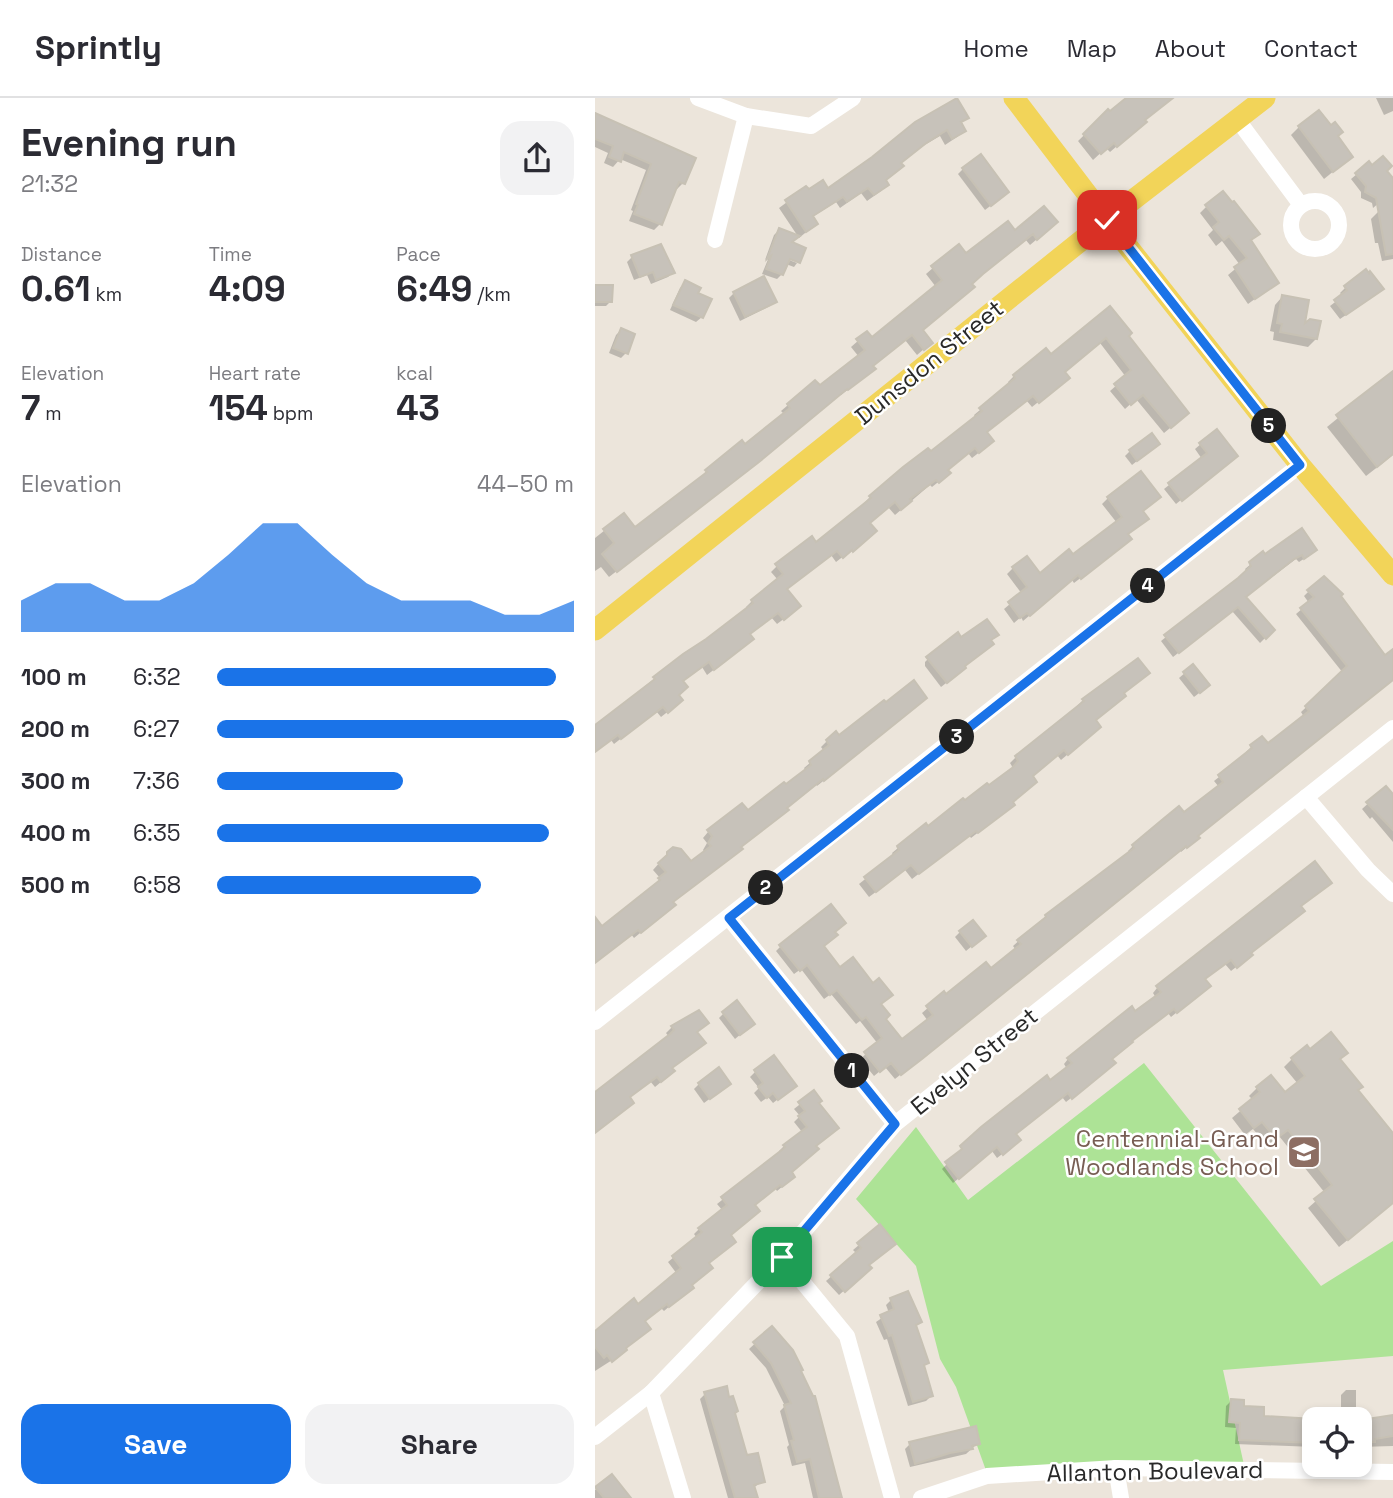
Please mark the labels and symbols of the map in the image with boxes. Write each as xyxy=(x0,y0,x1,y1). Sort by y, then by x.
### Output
pin xyxy=(1077,190,1137,250)
street label: Dunsdon Street xyxy=(848,293,1010,431)
pin: 5 xyxy=(1251,408,1287,444)
pin: 4 xyxy=(1131,568,1165,603)
pin: 3 xyxy=(939,720,975,754)
pin: 2 xyxy=(749,870,783,906)
street label: Evelyn Street xyxy=(904,1000,1044,1122)
pin: 1 xyxy=(835,1054,869,1088)
place label: Centennial-Grand Woodlands School xyxy=(1065,1123,1279,1182)
school or university icon: Centennial-Grand Woodlands School xyxy=(1285,1133,1323,1171)
pin xyxy=(752,1227,812,1287)
street label: Allanton Boulevard xyxy=(1046,1454,1264,1488)

